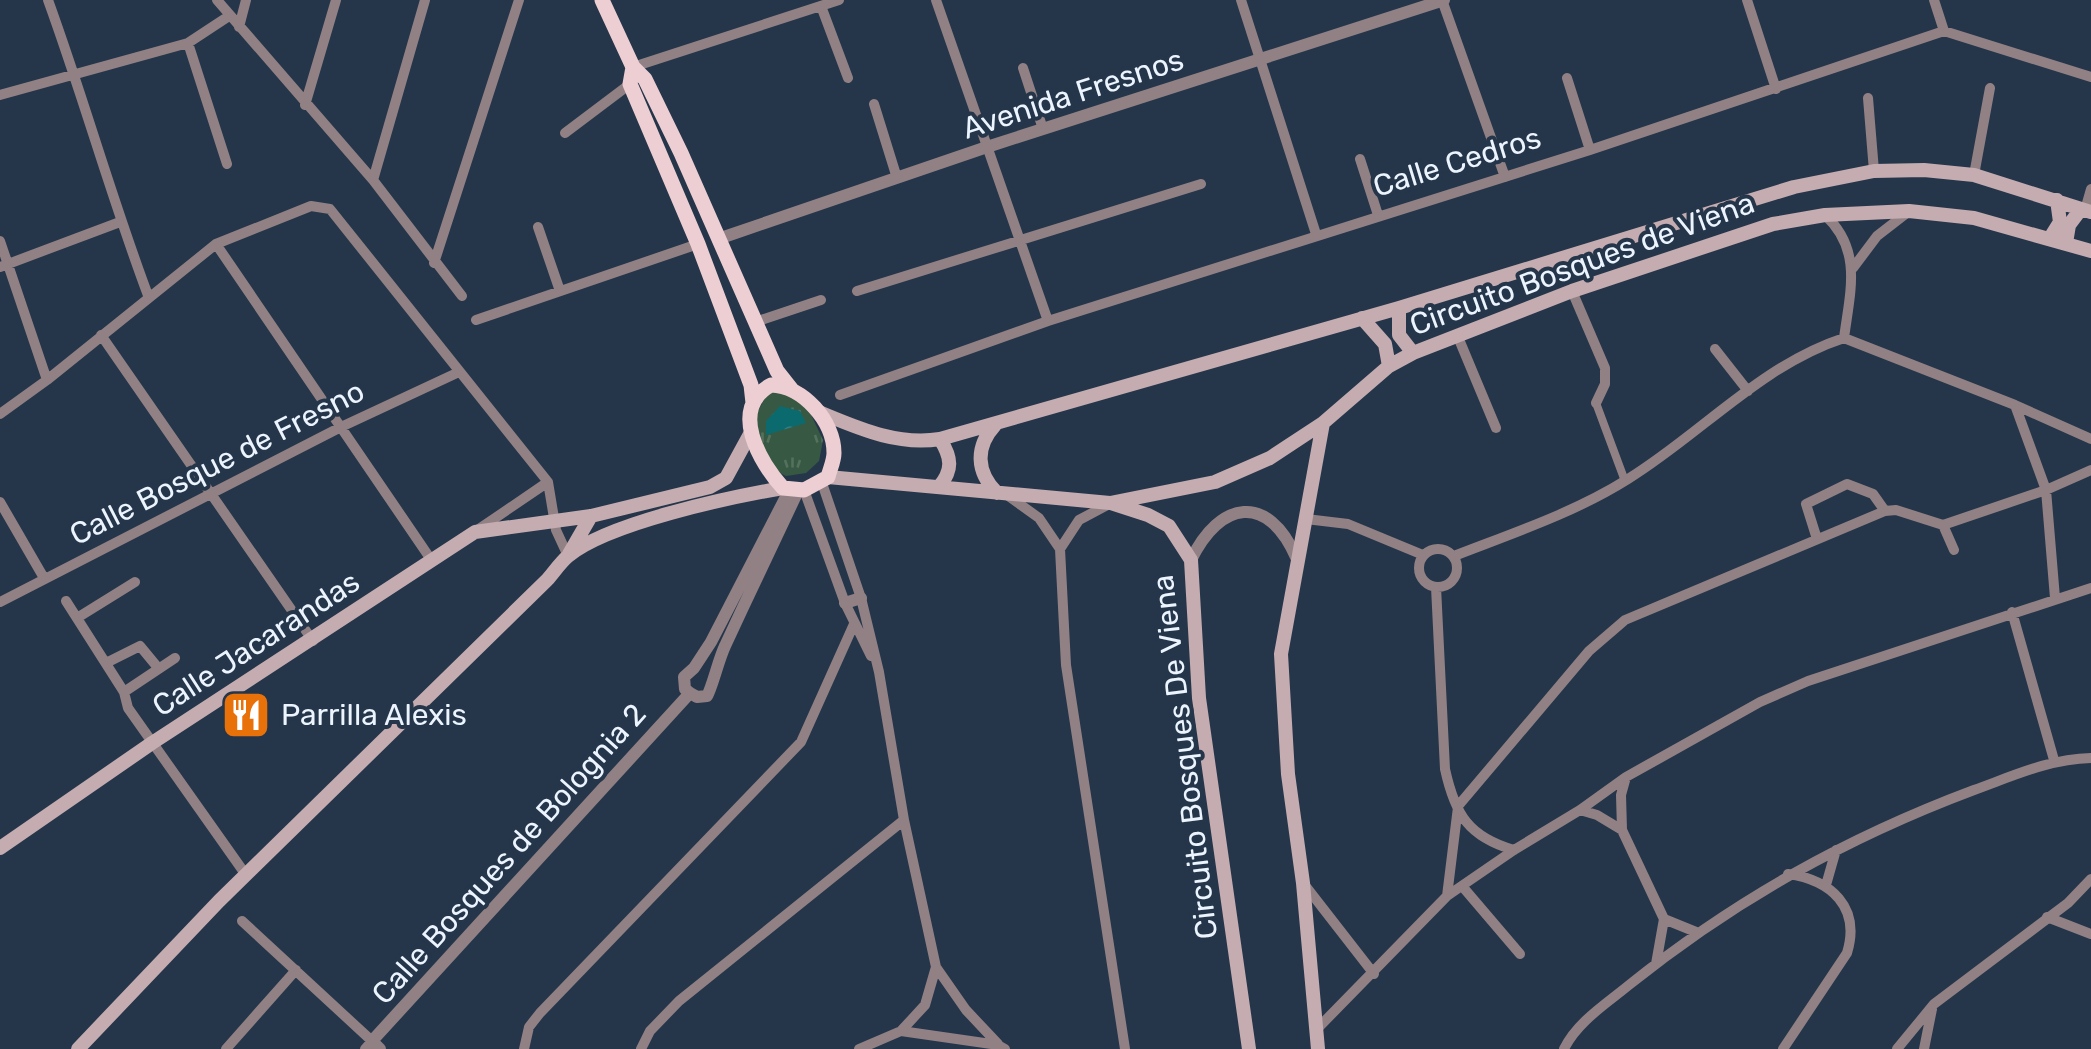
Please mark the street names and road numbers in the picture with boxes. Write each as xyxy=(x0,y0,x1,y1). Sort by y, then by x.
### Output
street label: Avenida Fresnos xyxy=(958,41,1188,147)
street label: Calle Cedros xyxy=(1369,119,1545,205)
street label: Circuito Bosques de Viena xyxy=(1405,185,1759,343)
street label: Calle Bosque de Fresno xyxy=(64,373,370,553)
street label: Calle Jacarandas xyxy=(146,564,366,724)
street label: Circuito Bosques De Viena xyxy=(1145,573,1225,941)
street label: Calle Bosques de Bolognia 2 xyxy=(365,696,653,1012)

